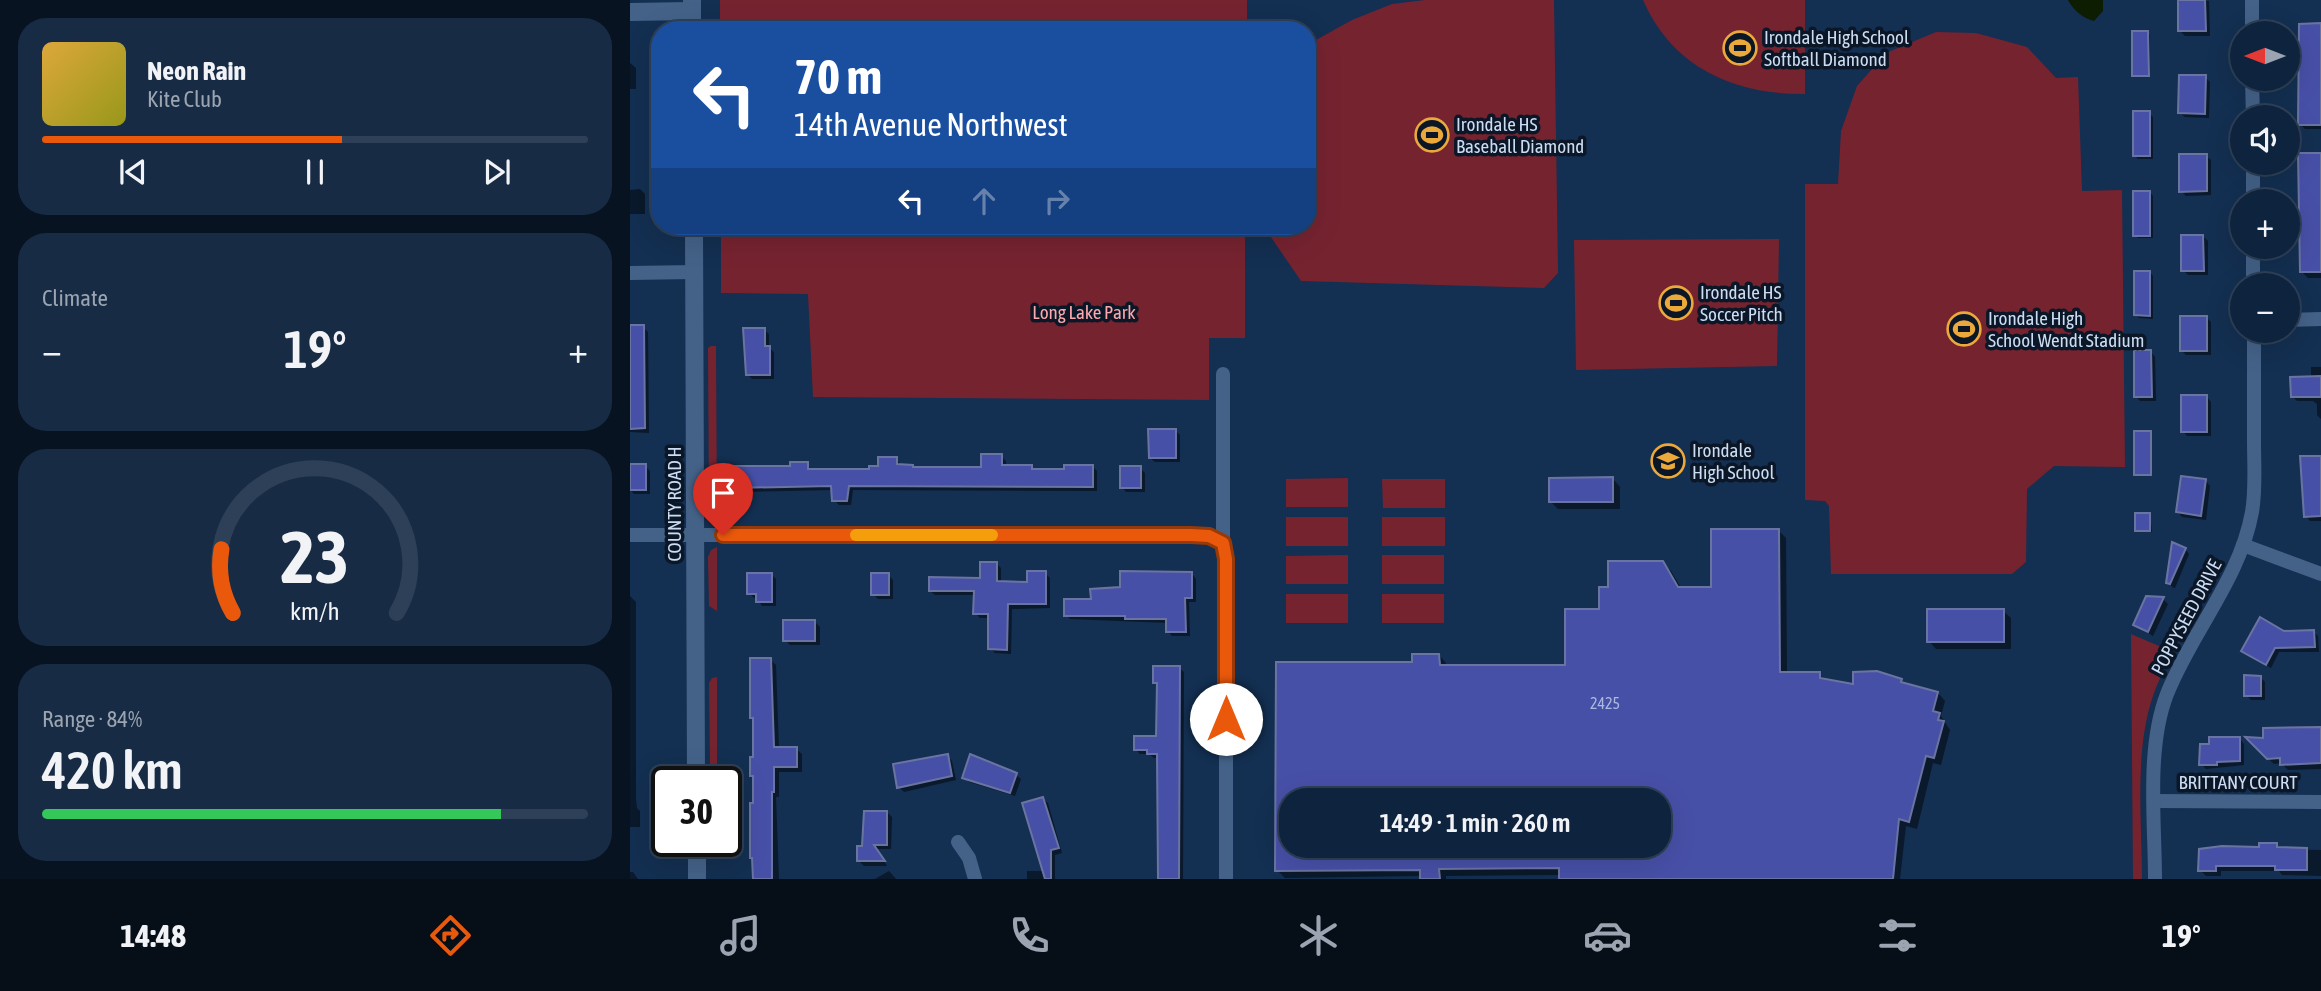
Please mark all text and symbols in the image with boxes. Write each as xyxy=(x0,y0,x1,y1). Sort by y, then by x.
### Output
north arrow xyxy=(2230,21,2300,91)
map controls xyxy=(2230,21,2300,343)
place label: Irondale High School Softball Diamond xyxy=(1764,26,1909,70)
sports icon: Irondale High School Softball Diamond xyxy=(1721,29,1759,67)
text: 70 m xyxy=(794,48,882,104)
icon: left xyxy=(679,49,770,140)
text: Neon Rain xyxy=(147,56,246,86)
text: Kite Club xyxy=(147,86,222,112)
button: sound xyxy=(2230,105,2300,175)
text: 14th Avenue Northwest xyxy=(794,106,1068,143)
place label: Irondale HS Baseball Diamond xyxy=(1456,113,1584,157)
sports icon: Irondale HS Baseball Diamond xyxy=(1413,116,1451,154)
icon: previous xyxy=(114,153,152,191)
icon: pause xyxy=(296,153,334,191)
icon: next xyxy=(478,153,516,191)
icon: left xyxy=(892,182,930,220)
icon: ahead xyxy=(965,182,1003,220)
icon: right xyxy=(1038,182,1076,220)
button: + xyxy=(2230,189,2300,259)
button: − xyxy=(2230,273,2300,343)
place label: Irondale HS Soccer Pitch xyxy=(1700,281,1783,325)
sports icon: Irondale HS Soccer Pitch xyxy=(1657,284,1695,322)
text: Climate xyxy=(42,285,108,311)
park label: Long Lake Park xyxy=(1032,301,1136,323)
place label: Irondale High School Wendt Stadium xyxy=(1988,307,2144,351)
sports icon: Irondale High School Wendt Stadium xyxy=(1945,310,1983,348)
text: 19° xyxy=(283,319,347,379)
text: − xyxy=(42,328,62,371)
text: + xyxy=(568,328,588,371)
place label: Irondale High School xyxy=(1692,439,1775,483)
school or university icon: Irondale High School xyxy=(1649,442,1687,480)
street label: COUNTY ROAD H xyxy=(663,446,685,562)
pin xyxy=(693,463,753,535)
icon: arrive xyxy=(704,474,742,512)
text: 23 xyxy=(281,516,349,599)
street label: POPPYSEED DRIVE xyxy=(2146,556,2226,678)
text: km/h xyxy=(290,597,340,625)
position arrow xyxy=(1189,682,1263,756)
house number: 2425 xyxy=(1590,694,1620,712)
text: Range · 84% xyxy=(42,706,142,732)
text: 420 km xyxy=(42,740,183,800)
speed limit sign: 30 xyxy=(651,766,742,857)
street label: BRITTANY COURT xyxy=(2178,771,2298,793)
text: 14:49 · 1 min · 260 m xyxy=(1380,808,1570,838)
icon: directions xyxy=(426,911,475,960)
icon: music xyxy=(716,911,765,960)
icon: phone xyxy=(1005,911,1054,960)
icon: climate xyxy=(1294,911,1343,960)
icon: car xyxy=(1583,911,1632,960)
icon: filters xyxy=(1873,911,1922,960)
text: 14:48 xyxy=(120,917,186,954)
text: 19° xyxy=(2162,917,2201,954)

